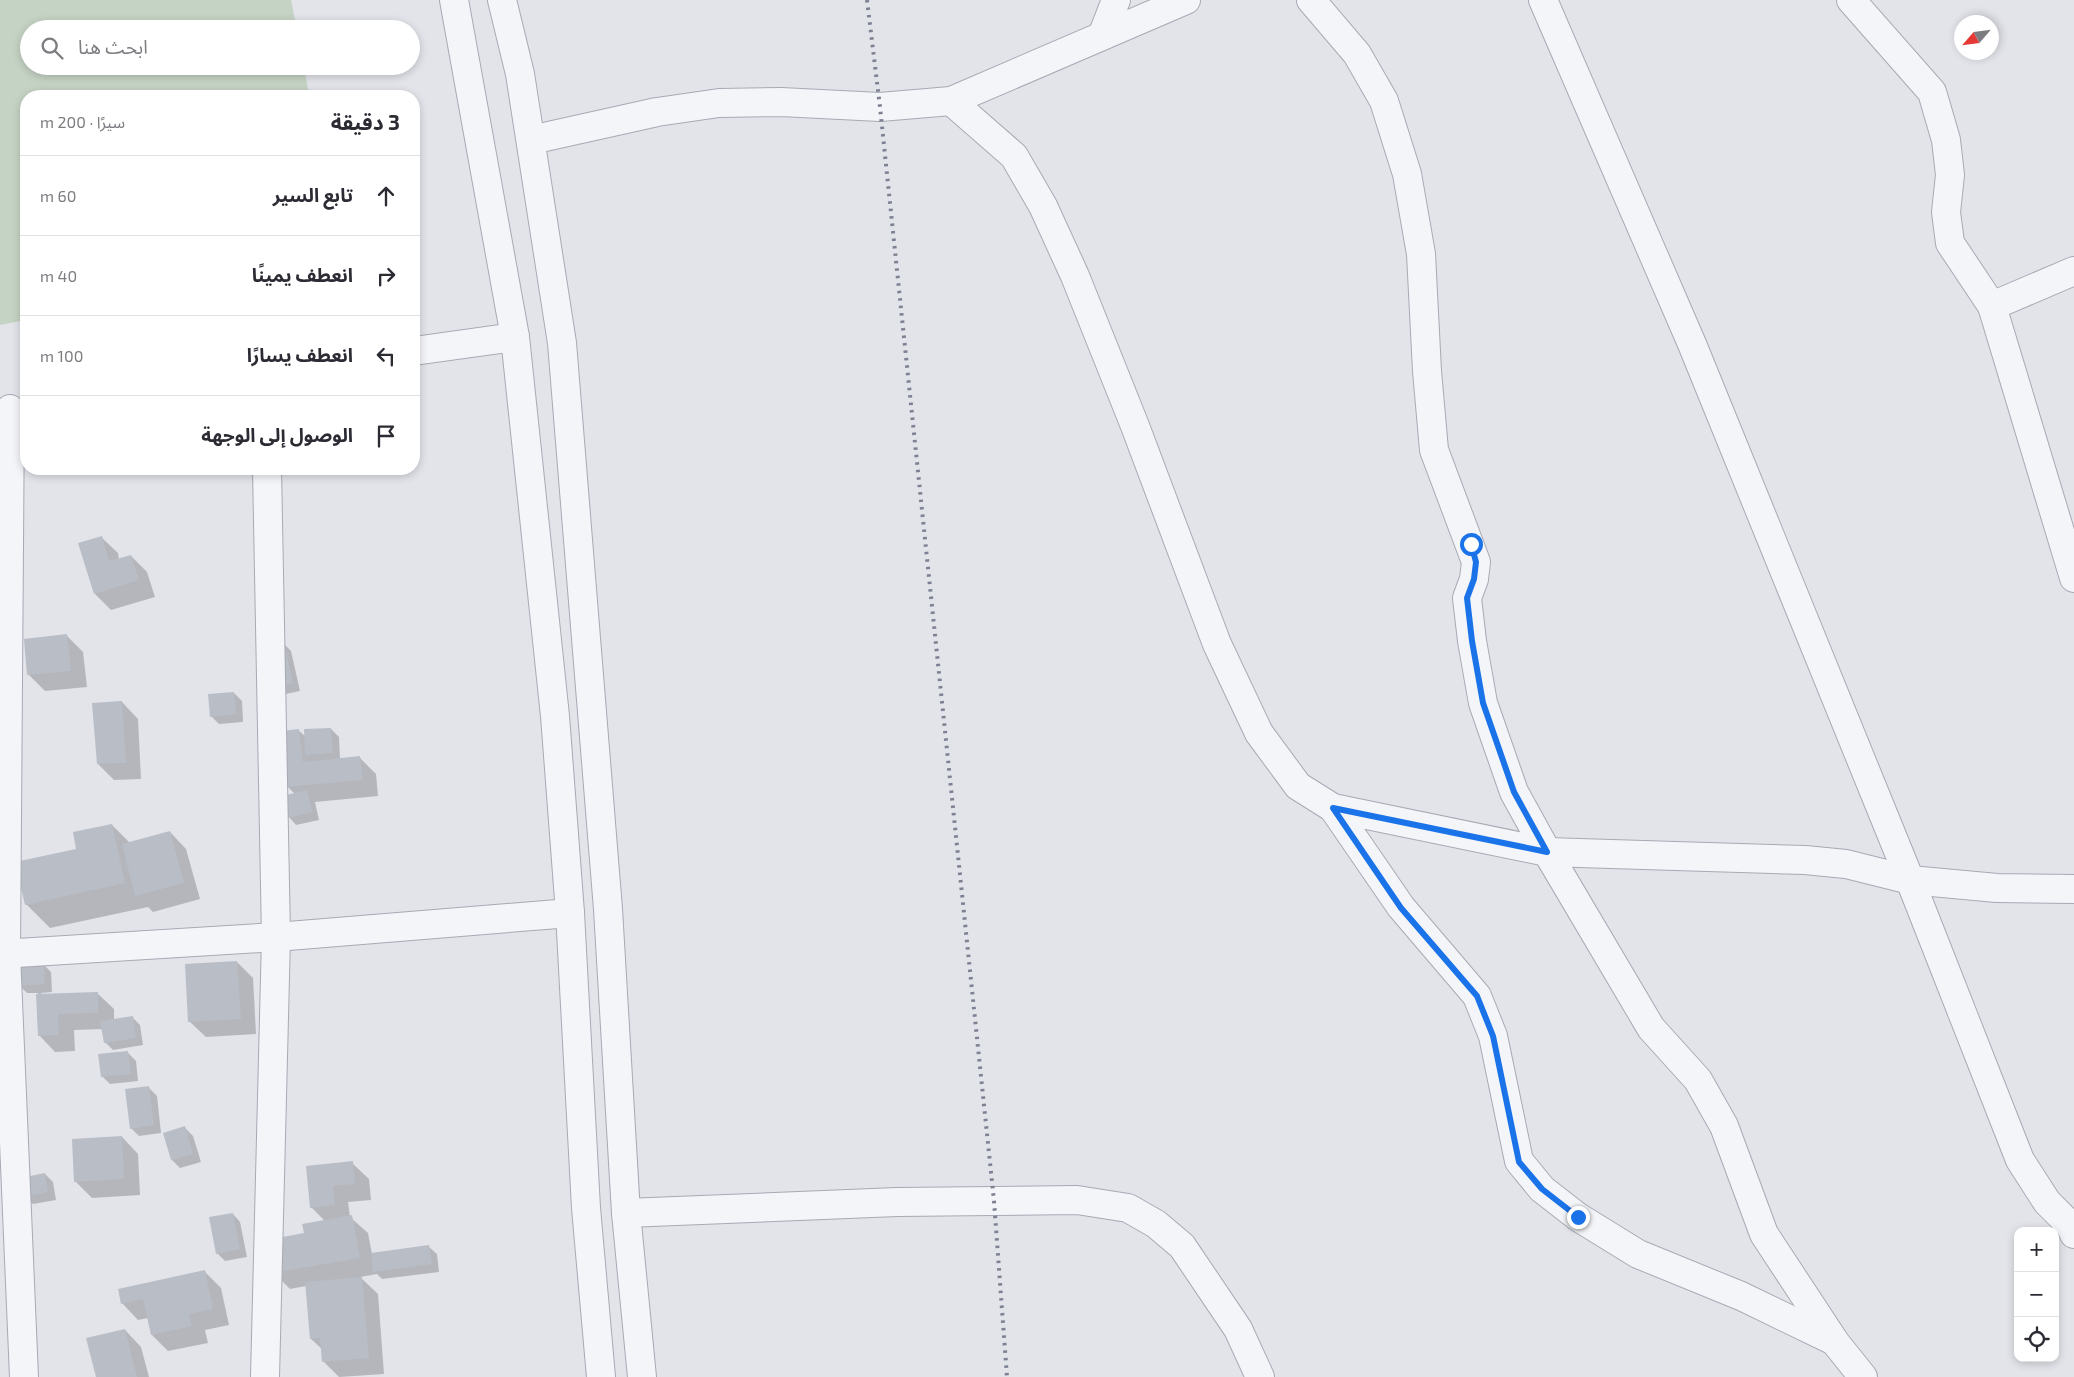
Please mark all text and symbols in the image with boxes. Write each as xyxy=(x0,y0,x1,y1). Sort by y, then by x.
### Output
north arrow xyxy=(1954,15,1999,60)
search box xyxy=(20,20,420,75)
icon: search xyxy=(38,34,66,62)
text: ابحث هنا xyxy=(78,35,148,58)
text: 3 دقيقة xyxy=(331,109,400,134)
text: سيرًا · 200 m xyxy=(40,112,125,131)
icon: ahead xyxy=(372,182,400,210)
text: تابع السير xyxy=(273,183,353,206)
text: 60 m xyxy=(40,186,76,205)
icon: right xyxy=(372,262,400,290)
text: انعطف يمينًا xyxy=(252,263,353,286)
text: 40 m xyxy=(40,266,77,285)
icon: left xyxy=(372,342,400,370)
text: انعطف يسارًا xyxy=(247,343,353,366)
text: 100 m xyxy=(40,346,83,365)
icon: arrive xyxy=(372,422,400,450)
text: الوصول إلى الوجهة xyxy=(201,423,353,446)
route start xyxy=(1460,533,1483,556)
route end xyxy=(1567,1206,1590,1229)
map controls xyxy=(2014,1227,2059,1362)
button: + xyxy=(2014,1227,2059,1272)
button: − xyxy=(2014,1272,2059,1317)
button: locate xyxy=(2014,1317,2059,1362)

